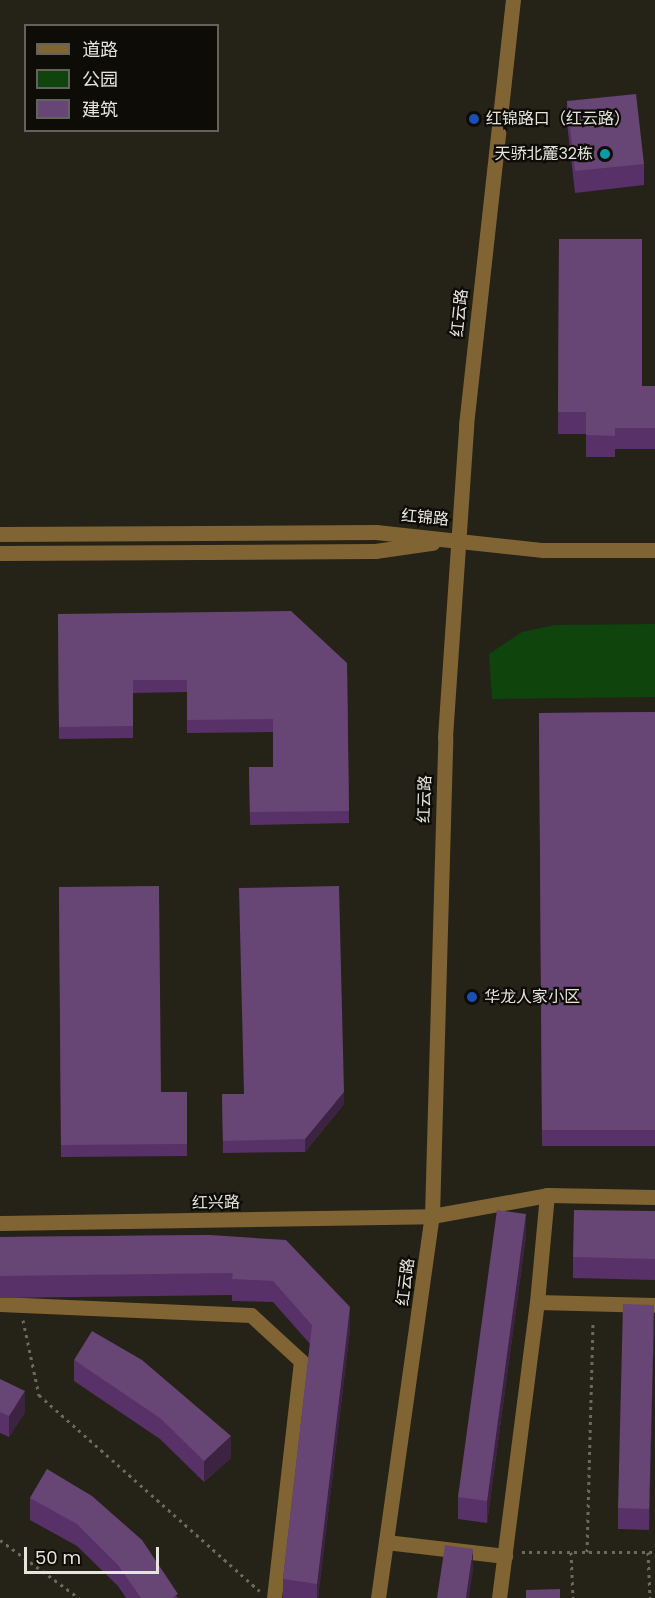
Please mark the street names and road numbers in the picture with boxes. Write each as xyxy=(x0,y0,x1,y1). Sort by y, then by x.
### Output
street label: 红云路 xyxy=(448,288,472,338)
street label: 红锦路 xyxy=(400,506,450,530)
street label: 红云路 xyxy=(415,775,435,823)
street label: 红兴路 xyxy=(192,1193,240,1213)
street label: 红云路 xyxy=(394,1257,418,1307)

